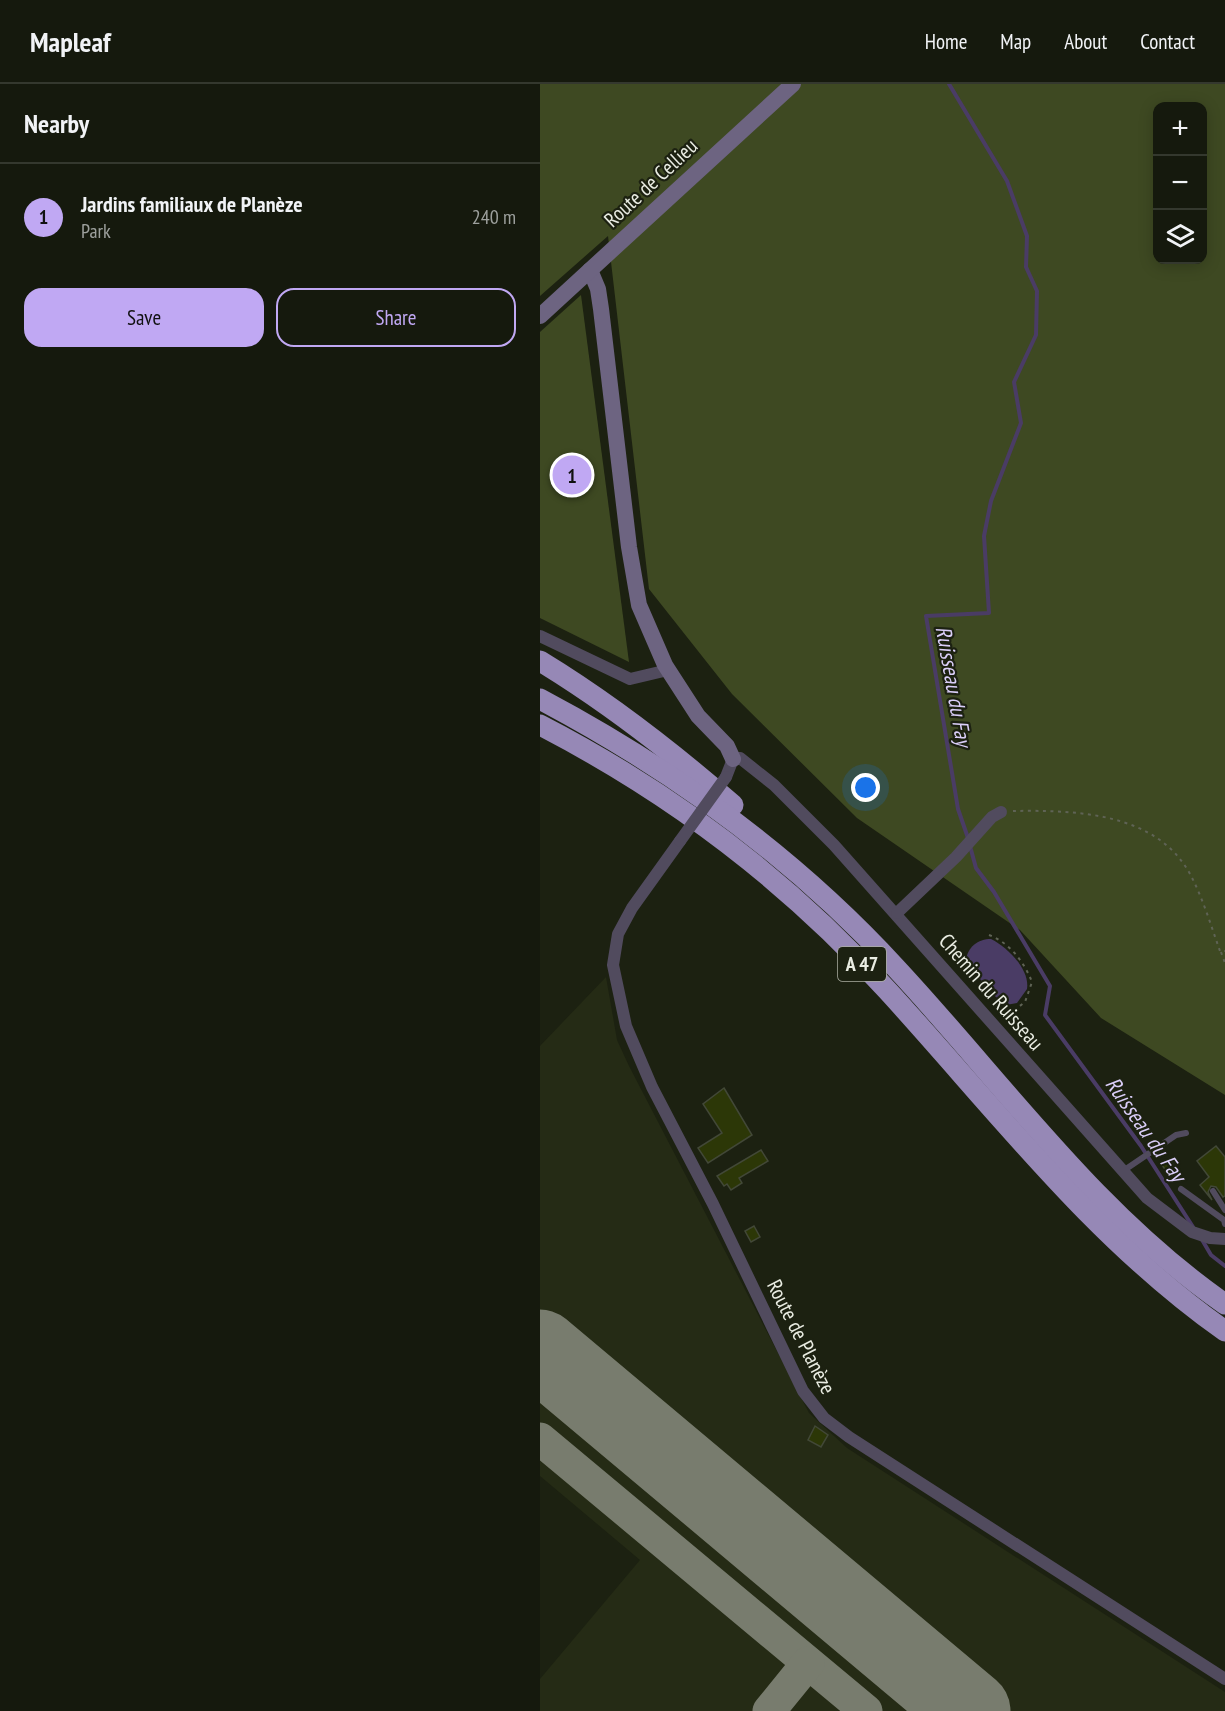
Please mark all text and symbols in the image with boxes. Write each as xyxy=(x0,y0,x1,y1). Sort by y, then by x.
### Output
text: Mapleaf xyxy=(30,23,111,60)
text: Home xyxy=(925,28,967,55)
text: Map xyxy=(1000,28,1031,55)
text: About xyxy=(1064,28,1107,55)
text: Contact xyxy=(1140,28,1195,55)
map controls xyxy=(1153,102,1207,264)
button: + xyxy=(1153,102,1207,156)
text: Nearby xyxy=(24,107,89,140)
street label: Route de Cellieu xyxy=(598,132,703,233)
button: − xyxy=(1153,156,1207,210)
text: Jardins familiaux de Planèze xyxy=(81,190,303,218)
text: 1 xyxy=(39,204,48,230)
text: 240 m xyxy=(472,204,516,230)
button: layers xyxy=(1153,210,1207,264)
text: Park xyxy=(81,218,111,244)
button: Save xyxy=(24,288,264,347)
button: Share xyxy=(276,288,516,347)
pin: 1 xyxy=(552,452,591,498)
water label: Ruisseau du Fay xyxy=(930,624,979,751)
your location xyxy=(851,773,880,802)
street label: Chemin du Ruisseau xyxy=(933,928,1050,1056)
road number: A 47 xyxy=(838,947,886,981)
water label: Ruisseau du Fay xyxy=(1100,1071,1194,1189)
street label: Route de Planèze xyxy=(761,1275,842,1399)

